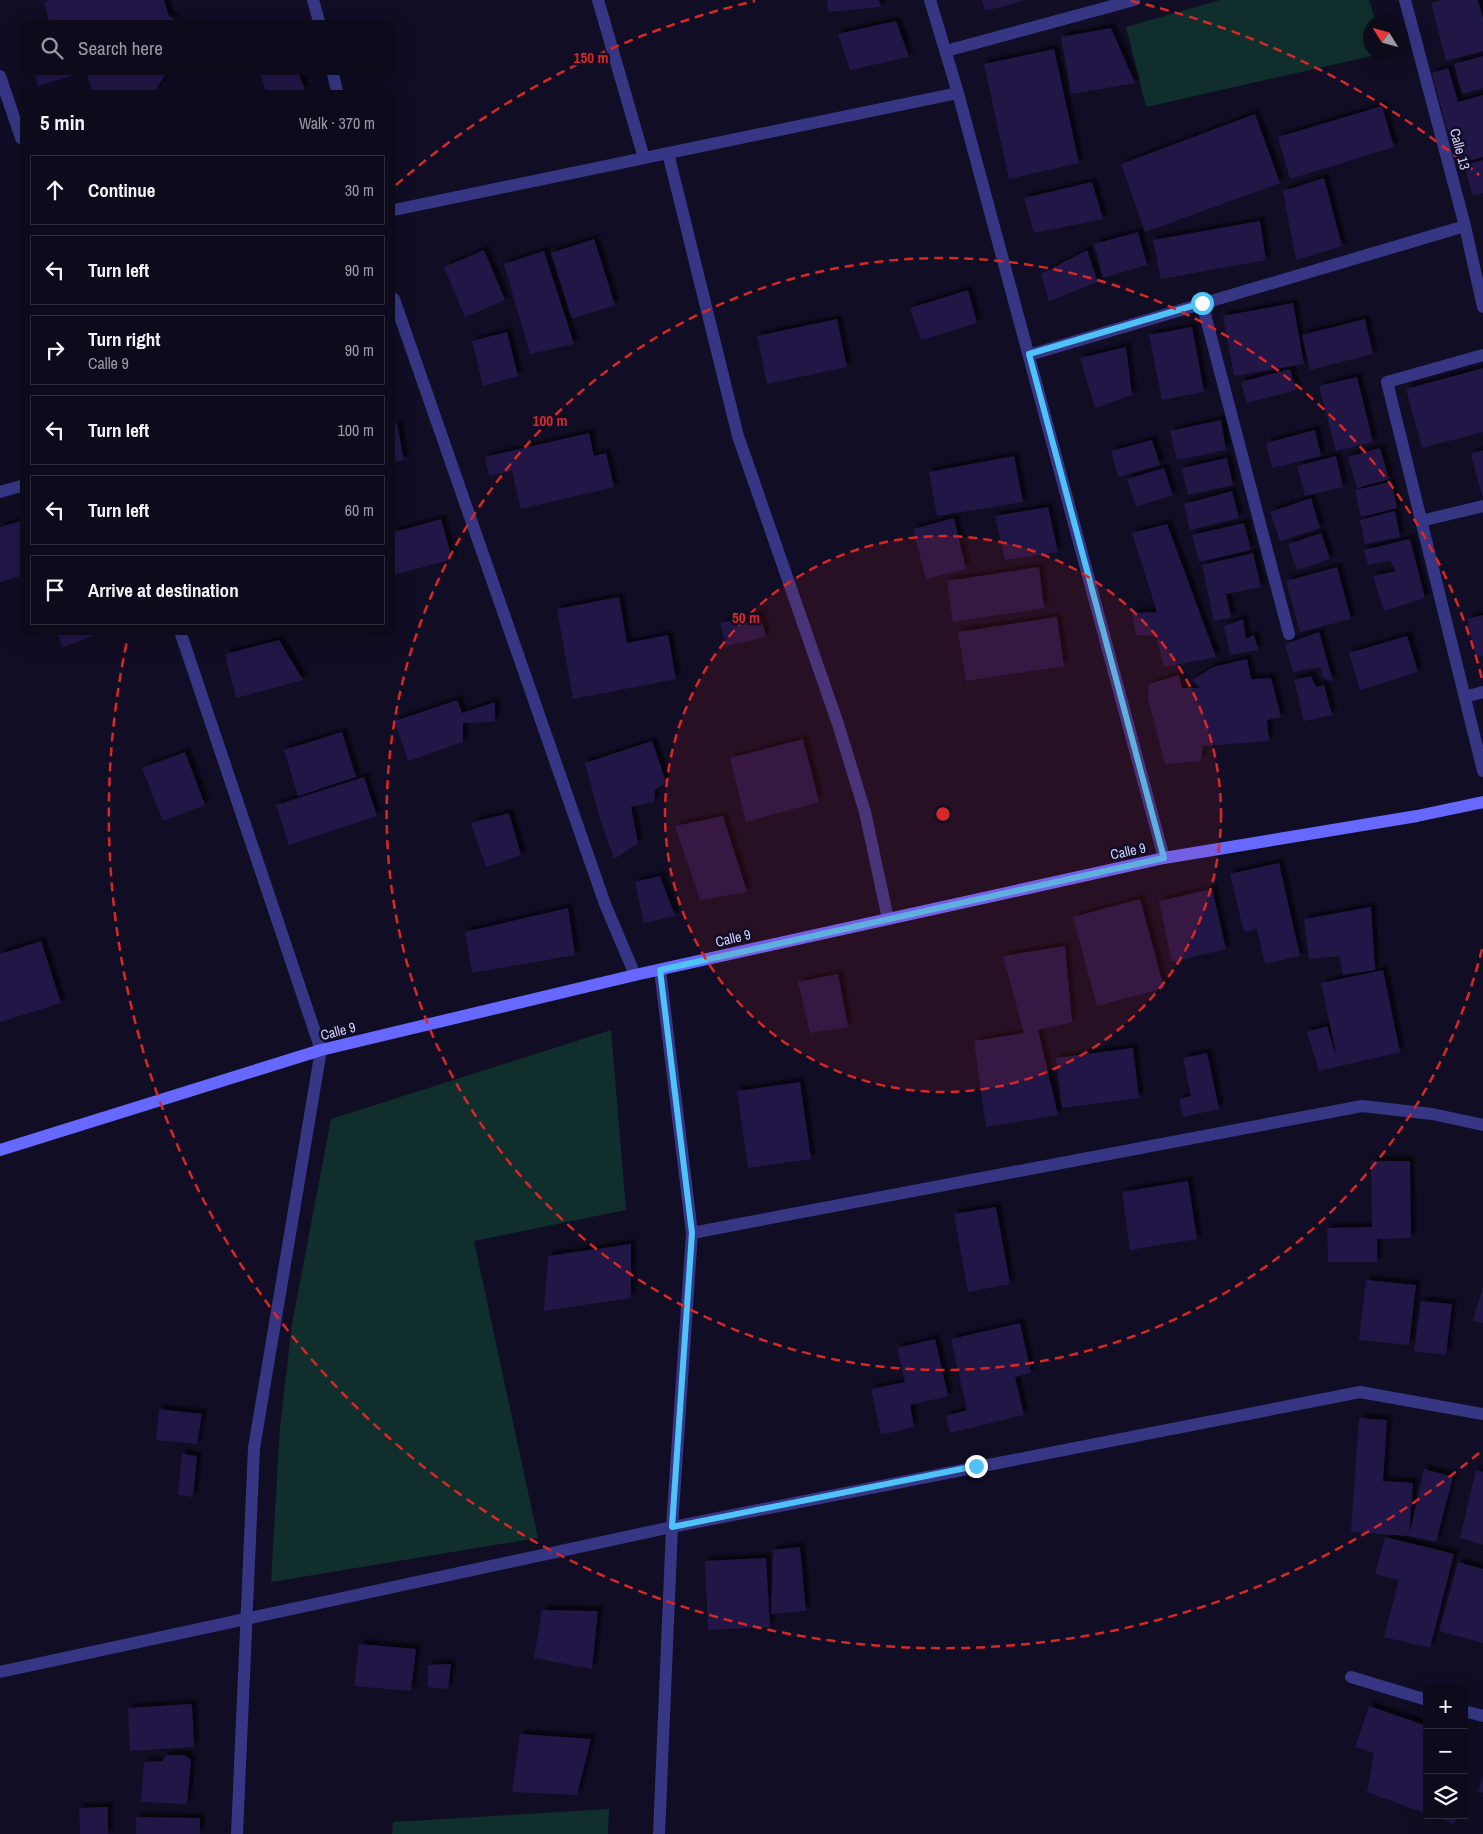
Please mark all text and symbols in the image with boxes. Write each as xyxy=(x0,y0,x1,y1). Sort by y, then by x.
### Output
north arrow xyxy=(1363,15,1408,60)
search box xyxy=(20,20,395,75)
icon: search xyxy=(38,34,66,62)
text: Search here xyxy=(78,35,163,61)
text: 150 m xyxy=(574,47,608,68)
text: 5 min xyxy=(40,108,85,137)
text: Walk · 370 m xyxy=(299,112,375,134)
street label: Calle 13 xyxy=(1446,126,1474,172)
icon: ahead xyxy=(41,176,69,204)
text: Continue xyxy=(88,177,156,203)
text: 30 m xyxy=(345,179,374,201)
icon: left xyxy=(41,256,69,284)
text: Turn left xyxy=(88,257,149,283)
text: 90 m xyxy=(345,259,374,281)
route start xyxy=(1191,292,1214,315)
text: Turn right xyxy=(88,326,160,352)
icon: right xyxy=(41,336,69,364)
text: 90 m xyxy=(345,339,374,361)
text: Calle 9 xyxy=(88,352,129,374)
text: 100 m xyxy=(533,410,567,431)
icon: left xyxy=(41,416,69,444)
text: Turn left xyxy=(88,417,149,443)
text: 100 m xyxy=(338,419,374,441)
icon: left xyxy=(41,496,69,524)
text: Turn left xyxy=(88,497,149,523)
text: 60 m xyxy=(345,499,374,521)
icon: arrive xyxy=(41,576,69,604)
text: Arrive at destination xyxy=(88,577,239,603)
text: 50 m xyxy=(732,607,760,628)
centre of rings xyxy=(934,805,952,823)
street label: Calle 9 xyxy=(1109,838,1147,864)
street label: Calle 9 xyxy=(714,925,752,951)
street label: Calle 9 xyxy=(318,1018,358,1044)
route end xyxy=(965,1455,988,1478)
map controls xyxy=(1423,1684,1468,1819)
button: + xyxy=(1423,1684,1468,1729)
button: − xyxy=(1423,1729,1468,1774)
button: layers xyxy=(1423,1774,1468,1819)

